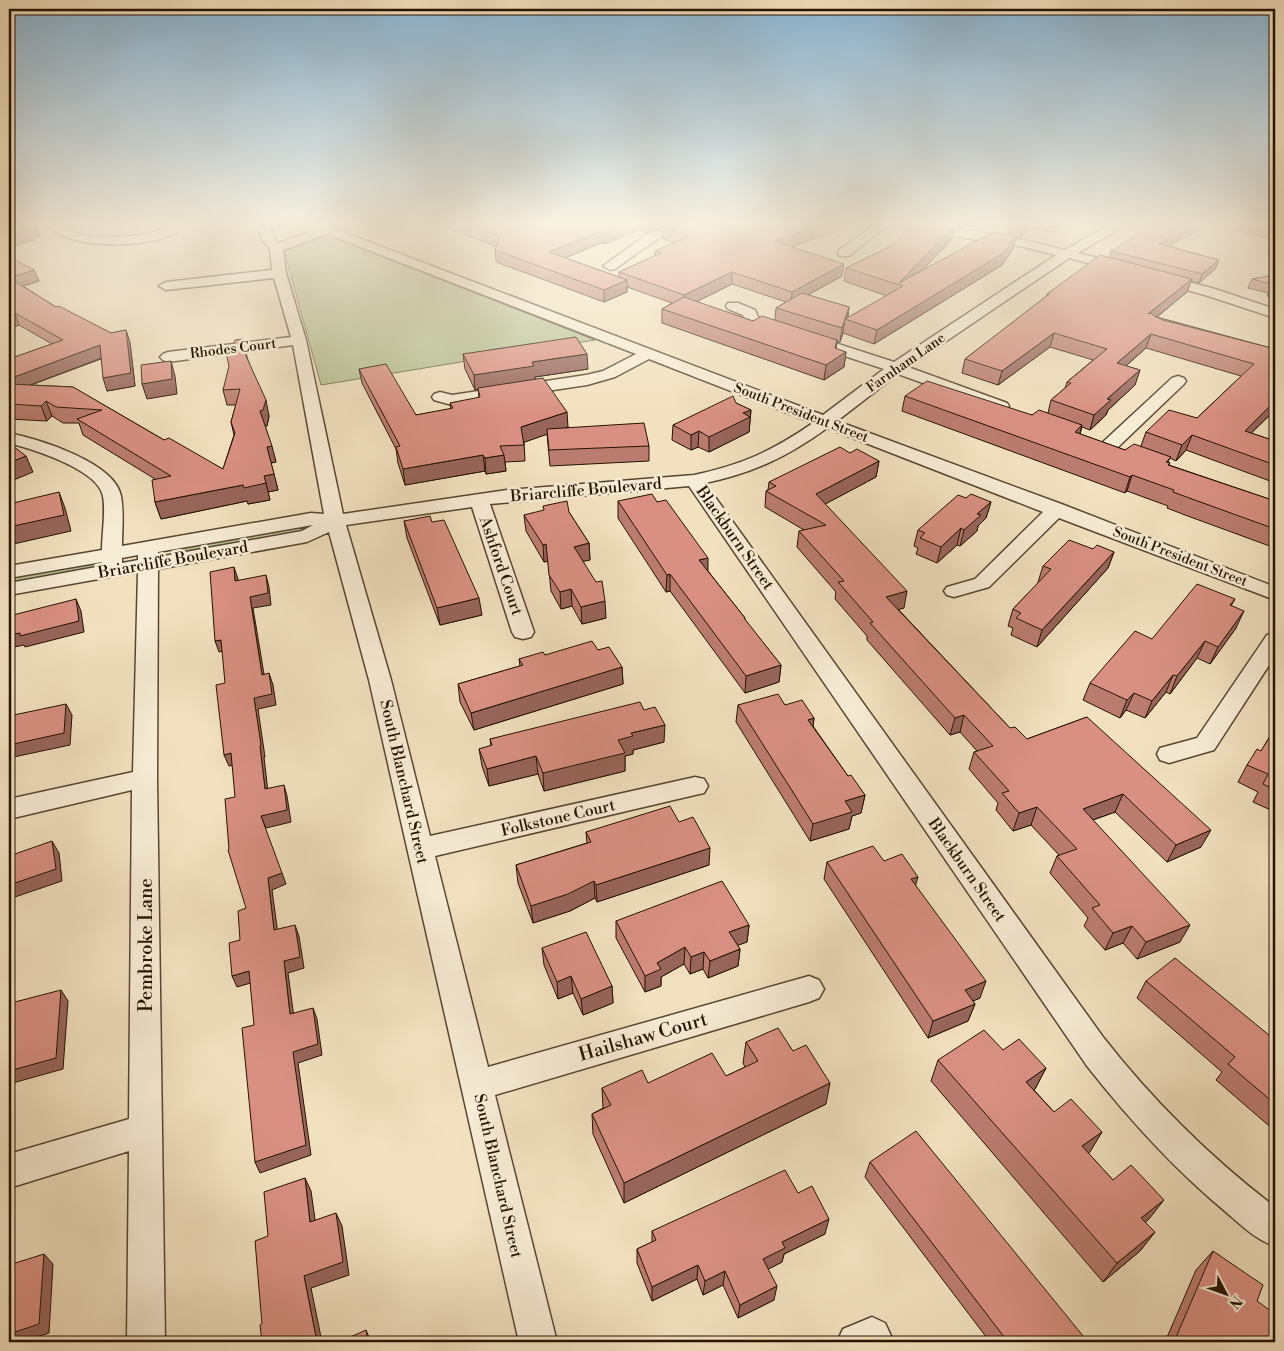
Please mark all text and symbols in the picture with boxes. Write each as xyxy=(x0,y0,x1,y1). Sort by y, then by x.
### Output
street label: Farnham Lane xyxy=(863,329,949,397)
street label: Rhodes Court xyxy=(189,335,277,363)
street label: South President Street xyxy=(731,379,871,447)
street label: Briarcliffe Boulevard xyxy=(508,473,663,507)
street label: Blackburn Street xyxy=(691,481,778,594)
street label: Ashford Court xyxy=(474,513,527,618)
street label: South President Street xyxy=(1110,523,1250,591)
street label: Briarcliffe Boulevard xyxy=(95,537,250,583)
street label: South Blanchard Street xyxy=(375,698,433,866)
street label: Folkstone Court xyxy=(499,795,617,841)
street label: Blackburn Street xyxy=(923,813,1010,926)
street label: Pembroke Lane xyxy=(134,878,158,1012)
street label: Hailshaw Court xyxy=(576,1007,710,1067)
street label: South Blanchard Street xyxy=(469,1092,527,1260)
north arrow xyxy=(1202,1268,1252,1318)
text: N xyxy=(1225,1292,1245,1312)

